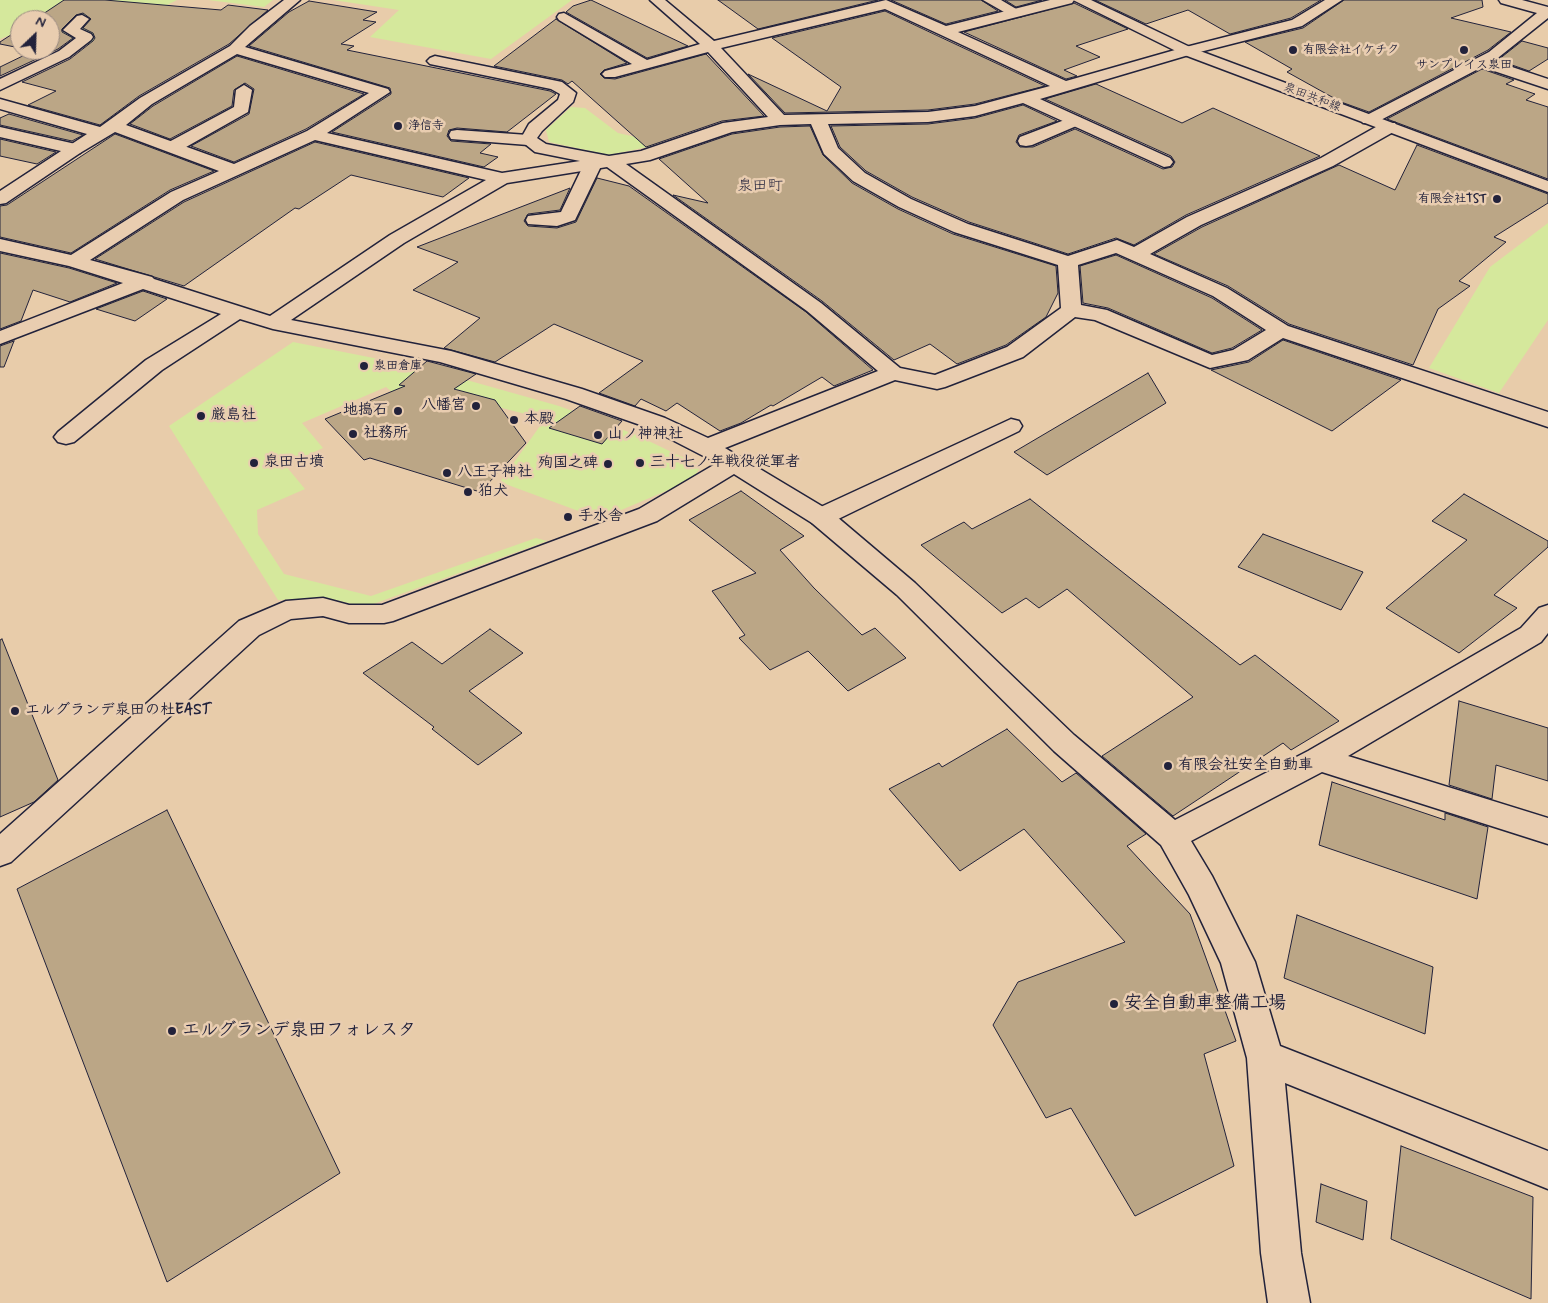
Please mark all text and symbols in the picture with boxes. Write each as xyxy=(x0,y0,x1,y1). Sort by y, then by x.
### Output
north arrow xyxy=(10,10,60,60)
text: N xyxy=(33,12,49,32)
place label: 有限会社イケチク xyxy=(1303,43,1399,57)
marker: 有限会社イケチク xyxy=(1287,44,1299,56)
marker: サンプレイス泉田 xyxy=(1458,44,1470,56)
place label: サンプレイス泉田 xyxy=(1416,58,1512,72)
street label: 泉田共和線 xyxy=(1281,81,1343,115)
place label: 浄信寺 xyxy=(408,119,444,133)
marker: 浄信寺 xyxy=(392,120,404,132)
district label: 泉田町 xyxy=(738,178,782,196)
place label: 有限会社TST xyxy=(1418,192,1487,206)
marker: 有限会社TST xyxy=(1491,193,1503,205)
place label: 泉田倉庫 xyxy=(374,359,422,373)
marker: 泉田倉庫 xyxy=(358,360,370,372)
place label: 八幡宮 xyxy=(421,397,466,415)
marker: 八幡宮 xyxy=(470,400,482,412)
place label: 地搗石 xyxy=(343,402,388,420)
marker: 地搗石 xyxy=(392,405,404,417)
place label: 厳島社 xyxy=(211,407,256,425)
marker: 厳島社 xyxy=(195,410,207,422)
place label: 本殿 xyxy=(524,411,554,429)
marker: 本殿 xyxy=(508,414,520,426)
place label: 社務所 xyxy=(363,425,408,443)
place label: 山ノ神神社 xyxy=(608,426,683,444)
marker: 社務所 xyxy=(347,428,359,440)
marker: 山ノ神神社 xyxy=(592,429,604,441)
place label: 泉田古墳 xyxy=(264,454,324,472)
place label: 三十七ノ年戦役従軍者 xyxy=(650,454,800,472)
place label: 殉国之碑 xyxy=(538,455,598,473)
marker: 泉田古墳 xyxy=(248,457,260,469)
marker: 三十七ノ年戦役従軍者 xyxy=(634,457,646,469)
marker: 殉国之碑 xyxy=(602,458,614,470)
place label: 八王子神社 xyxy=(457,464,532,482)
marker: 八王子神社 xyxy=(441,467,453,479)
place label: 狛犬 xyxy=(478,483,508,501)
marker: 狛犬 xyxy=(462,486,474,498)
place label: 手水舎 xyxy=(578,508,623,526)
marker: 手水舎 xyxy=(562,511,574,523)
place label: エルグランデ泉田の杜EAST xyxy=(25,702,211,720)
marker: エルグランデ泉田の杜EAST xyxy=(9,705,21,717)
place label: 有限会社安全自動車 xyxy=(1178,757,1313,775)
marker: 有限会社安全自動車 xyxy=(1162,760,1174,772)
place label: 安全自動車整備工場 xyxy=(1124,993,1286,1015)
marker: 安全自動車整備工場 xyxy=(1108,998,1120,1010)
place label: エルグランデ泉田フォレスタ xyxy=(182,1020,416,1042)
marker: エルグランデ泉田フォレスタ xyxy=(166,1025,178,1037)

